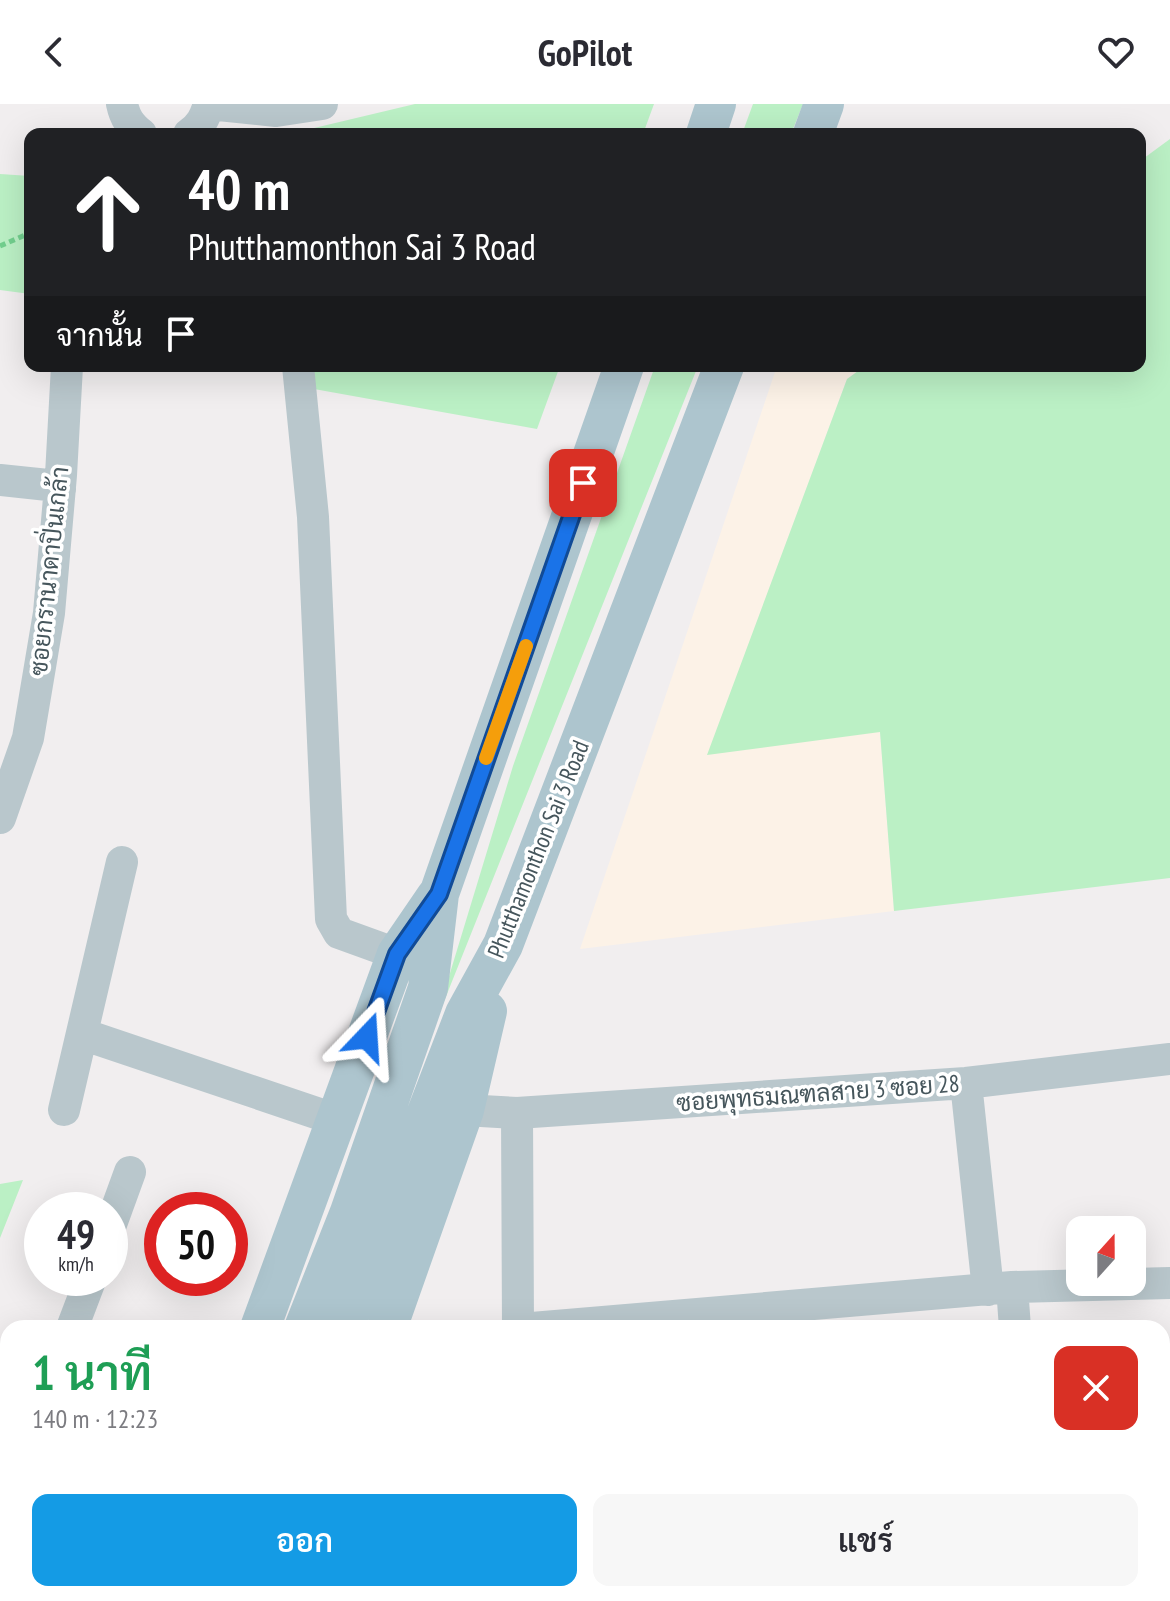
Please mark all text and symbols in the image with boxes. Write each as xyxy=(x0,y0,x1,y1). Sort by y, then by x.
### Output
text: GoPilot xyxy=(538,29,632,76)
icon: back xyxy=(32,30,76,74)
icon: heart xyxy=(1094,30,1138,74)
text: 40 m xyxy=(188,153,290,225)
icon: ahead xyxy=(56,160,160,264)
text: Phutthamonthon Sai 3 Road xyxy=(188,223,536,270)
icon: arrive xyxy=(159,312,203,356)
text: จากนั้น xyxy=(56,315,143,354)
pin xyxy=(549,449,617,517)
icon: arrive xyxy=(561,461,605,505)
street label: ซอยกรานาดาปิ่นเกล้า xyxy=(19,464,75,677)
street label: Phutthamonthon Sai 3 Road xyxy=(480,736,596,962)
position arrow xyxy=(325,995,409,1079)
street label: ซอยพุทธมณฑลสาย 3 ซอย 28 xyxy=(675,1068,961,1119)
speed limit sign: 50 xyxy=(144,1192,248,1296)
text: 49 xyxy=(57,1208,95,1260)
north arrow xyxy=(1066,1216,1146,1296)
map controls xyxy=(1066,1216,1146,1296)
text: km/h xyxy=(58,1251,94,1277)
text: 1 นาที xyxy=(32,1341,152,1403)
button: close xyxy=(1054,1346,1138,1430)
text: 140 m · 12:23 xyxy=(32,1402,158,1435)
button: ออก xyxy=(32,1494,577,1586)
button: แชร์ xyxy=(593,1494,1138,1586)

